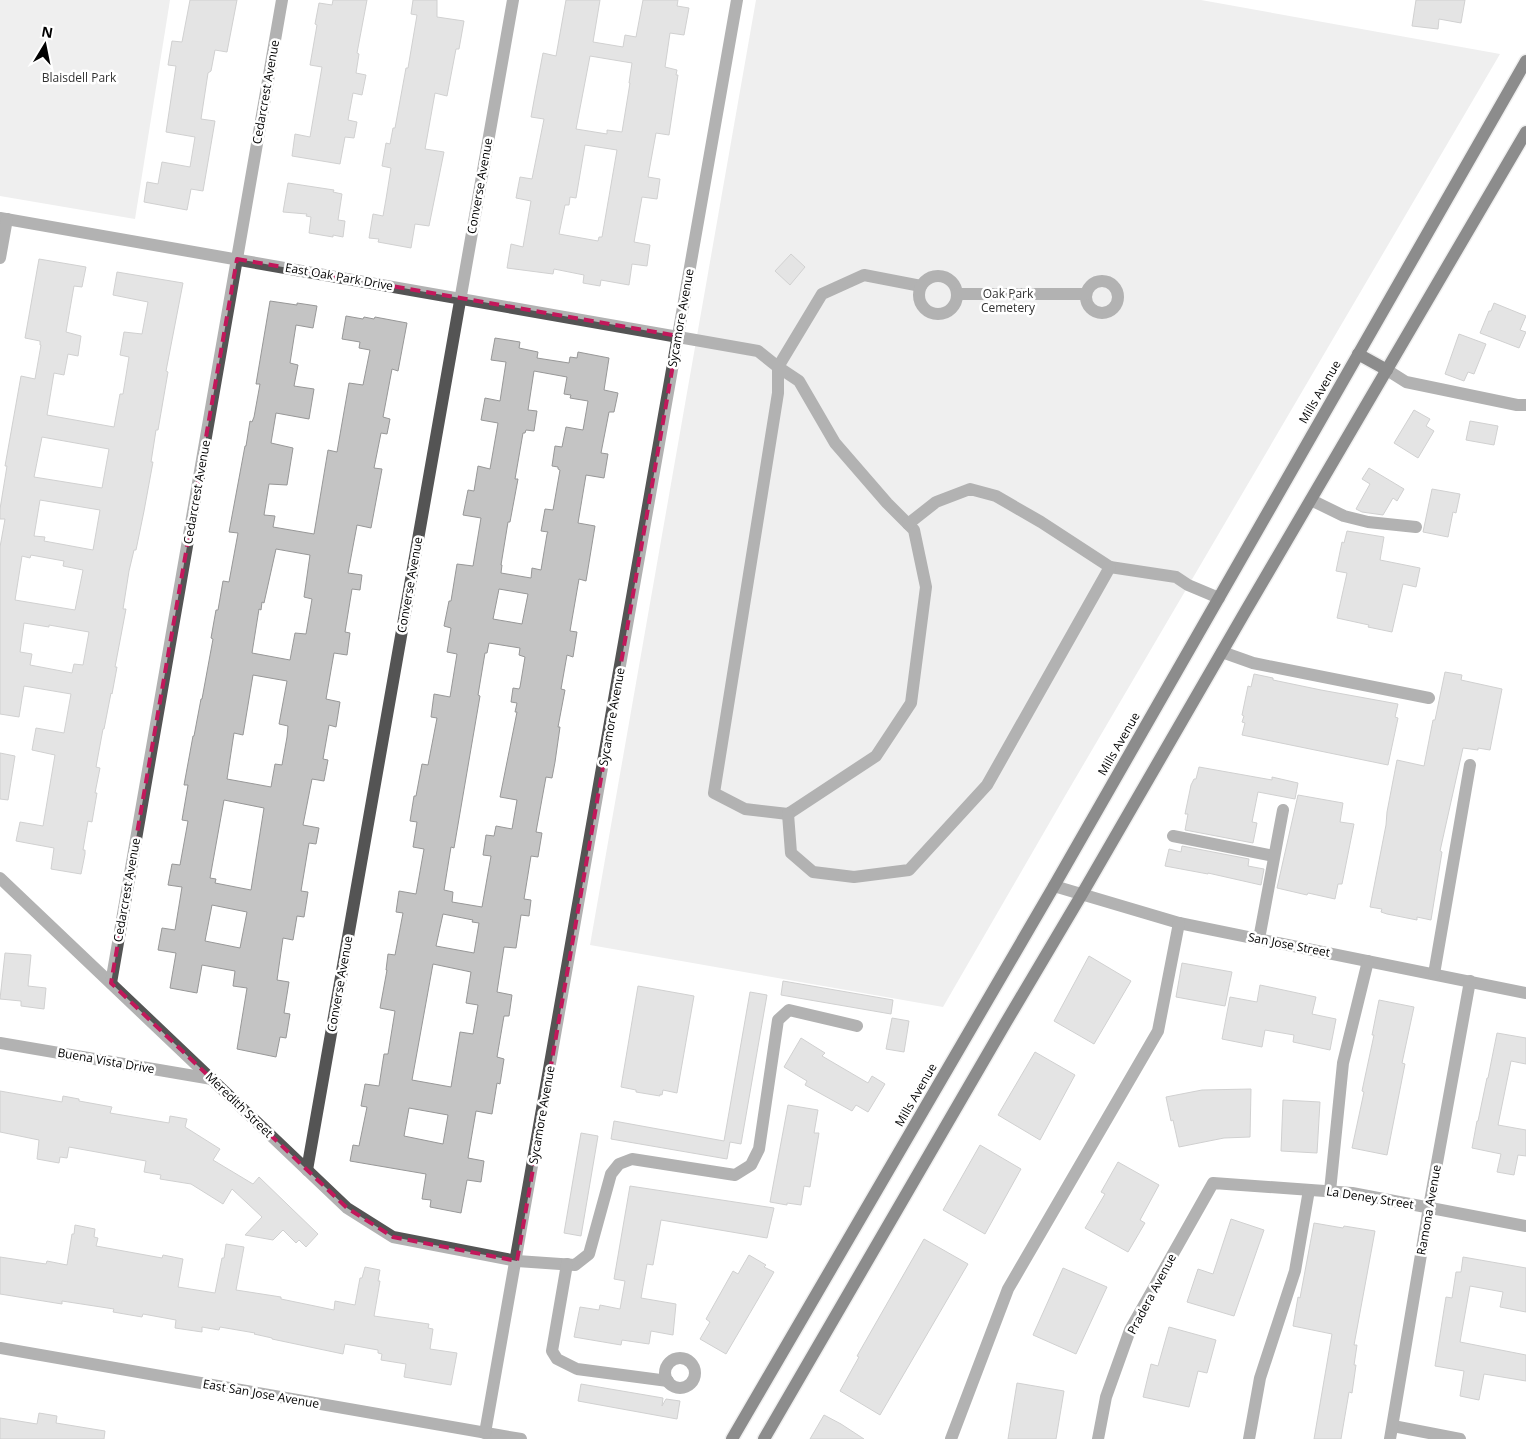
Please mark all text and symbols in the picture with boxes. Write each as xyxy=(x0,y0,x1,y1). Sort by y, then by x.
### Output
north arrow xyxy=(20,20,70,70)
text: N xyxy=(40,21,55,42)
street label: Cedarcrest Avenue xyxy=(248,38,283,145)
park label: Blaisdell Park xyxy=(42,69,117,86)
street label: Converse Avenue xyxy=(463,136,496,235)
street label: East Oak Park Drive xyxy=(284,259,395,294)
street label: Sycamore Avenue xyxy=(663,267,698,369)
park label: Oak Park Cemetery xyxy=(981,285,1036,316)
street label: Mills Avenue xyxy=(1295,357,1345,427)
street label: Cedarcrest Avenue xyxy=(179,438,214,545)
street label: Converse Avenue xyxy=(393,535,426,634)
street label: Sycamore Avenue xyxy=(594,666,629,768)
street label: Mills Avenue xyxy=(1094,709,1144,779)
street label: Cedarcrest Avenue xyxy=(109,836,144,943)
street label: San Jose Street xyxy=(1247,928,1332,961)
street label: Converse Avenue xyxy=(323,934,356,1033)
street label: Buena Vista Drive xyxy=(56,1044,156,1077)
street label: Mills Avenue xyxy=(891,1060,941,1130)
street label: Sycamore Avenue xyxy=(524,1064,559,1166)
street label: Meredith Street xyxy=(202,1068,277,1141)
street label: Ramona Avenue xyxy=(1412,1163,1445,1256)
street label: La Deney Street xyxy=(1325,1182,1415,1213)
street label: Pradera Avenue xyxy=(1123,1250,1180,1337)
street label: East San Jose Avenue xyxy=(202,1375,321,1412)

